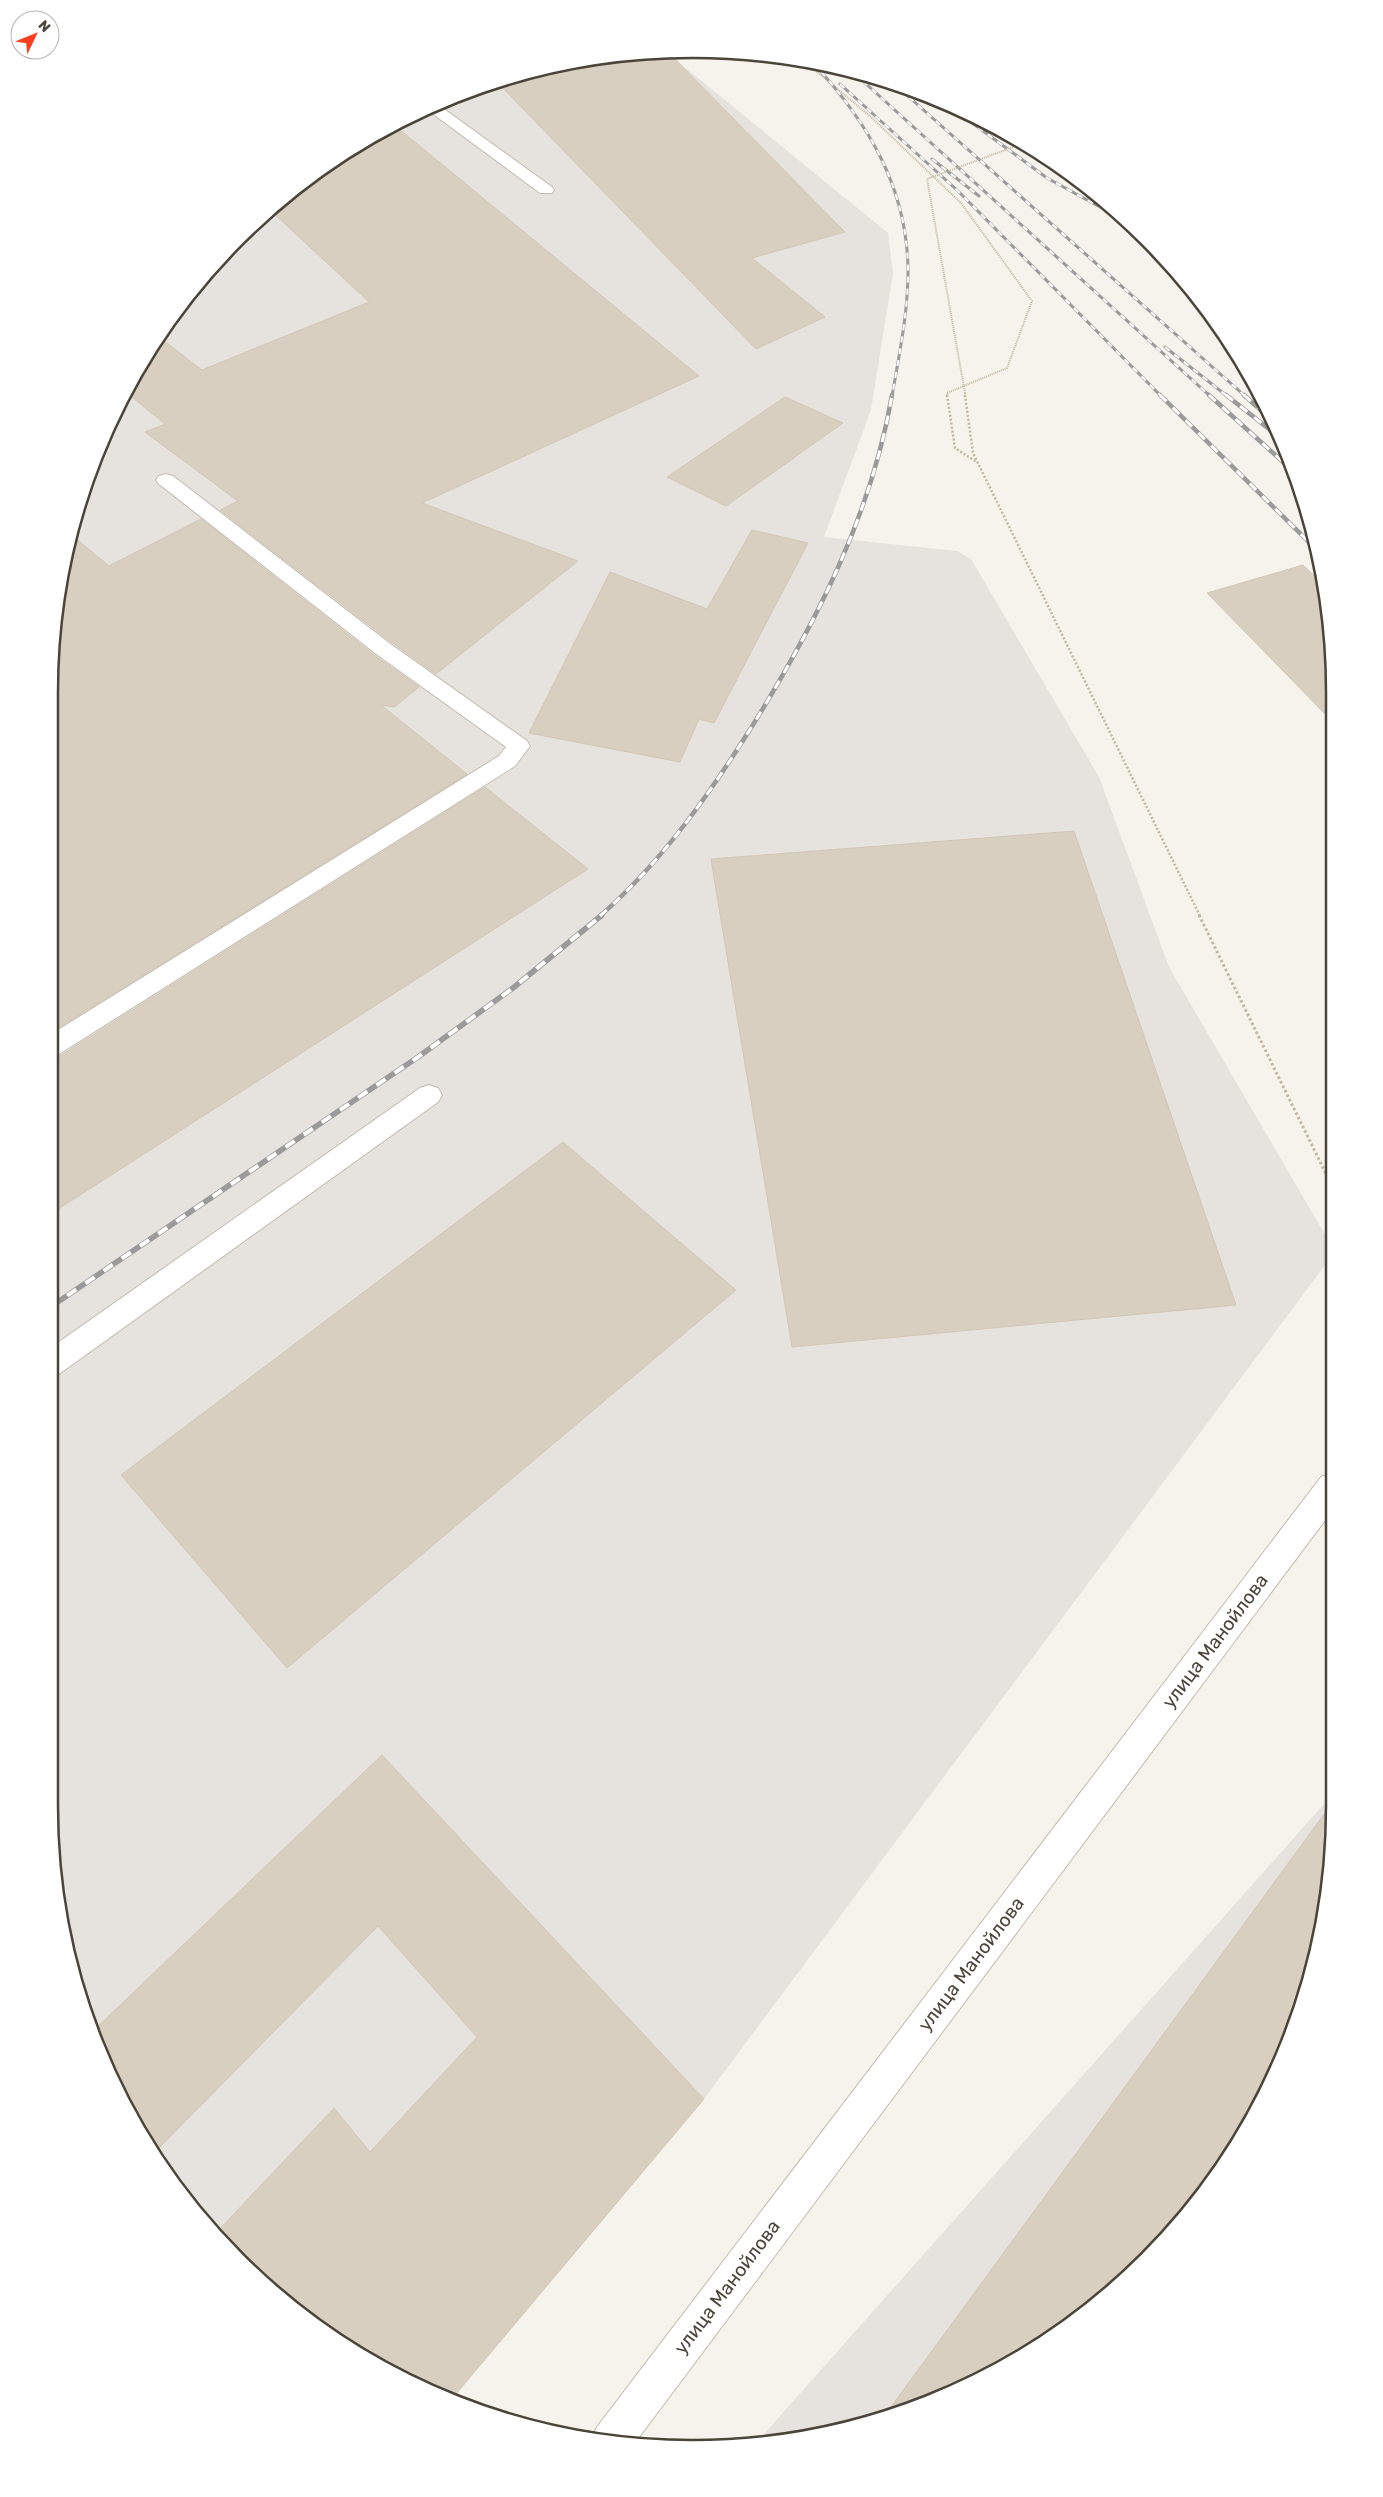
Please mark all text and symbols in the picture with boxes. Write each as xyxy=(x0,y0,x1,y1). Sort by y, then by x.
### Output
north arrow xyxy=(10,10,60,60)
text: N xyxy=(34,17,54,36)
street label: улица Манойлова xyxy=(1157,1569,1273,1713)
street label: улица Манойлова xyxy=(913,1892,1029,2036)
street label: улица Манойлова xyxy=(669,2215,785,2359)

